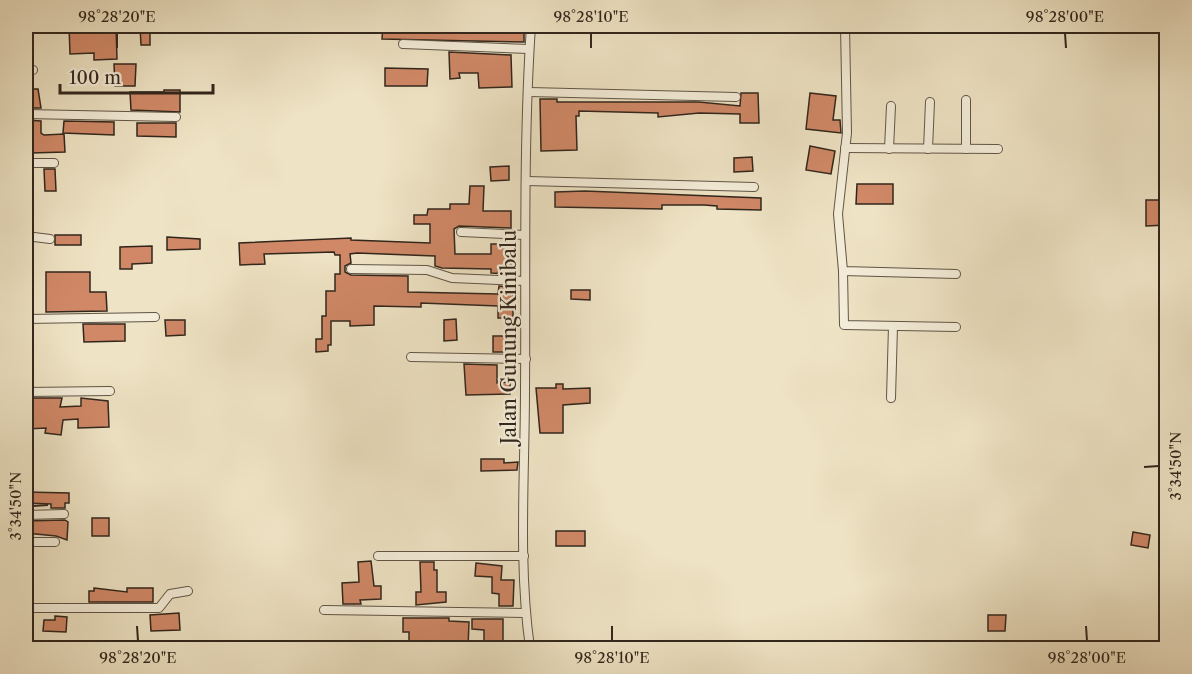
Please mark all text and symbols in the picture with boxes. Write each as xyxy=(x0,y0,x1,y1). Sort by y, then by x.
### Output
text: 98°28'20"E xyxy=(78,7,156,26)
text: 98°28'10"E xyxy=(553,7,629,26)
text: 98°28'00"E xyxy=(1026,7,1104,26)
scale bar xyxy=(60,57,213,95)
text: 100 m xyxy=(69,67,121,89)
street label: Jalan Gunung Kinibalu xyxy=(497,230,521,447)
text: 3°34'50"N xyxy=(1166,432,1185,500)
text: 3°34'50"N xyxy=(6,472,25,540)
text: 98°28'20"E xyxy=(99,648,177,667)
text: 98°28'10"E xyxy=(574,648,650,667)
text: 98°28'00"E xyxy=(1048,648,1126,667)

